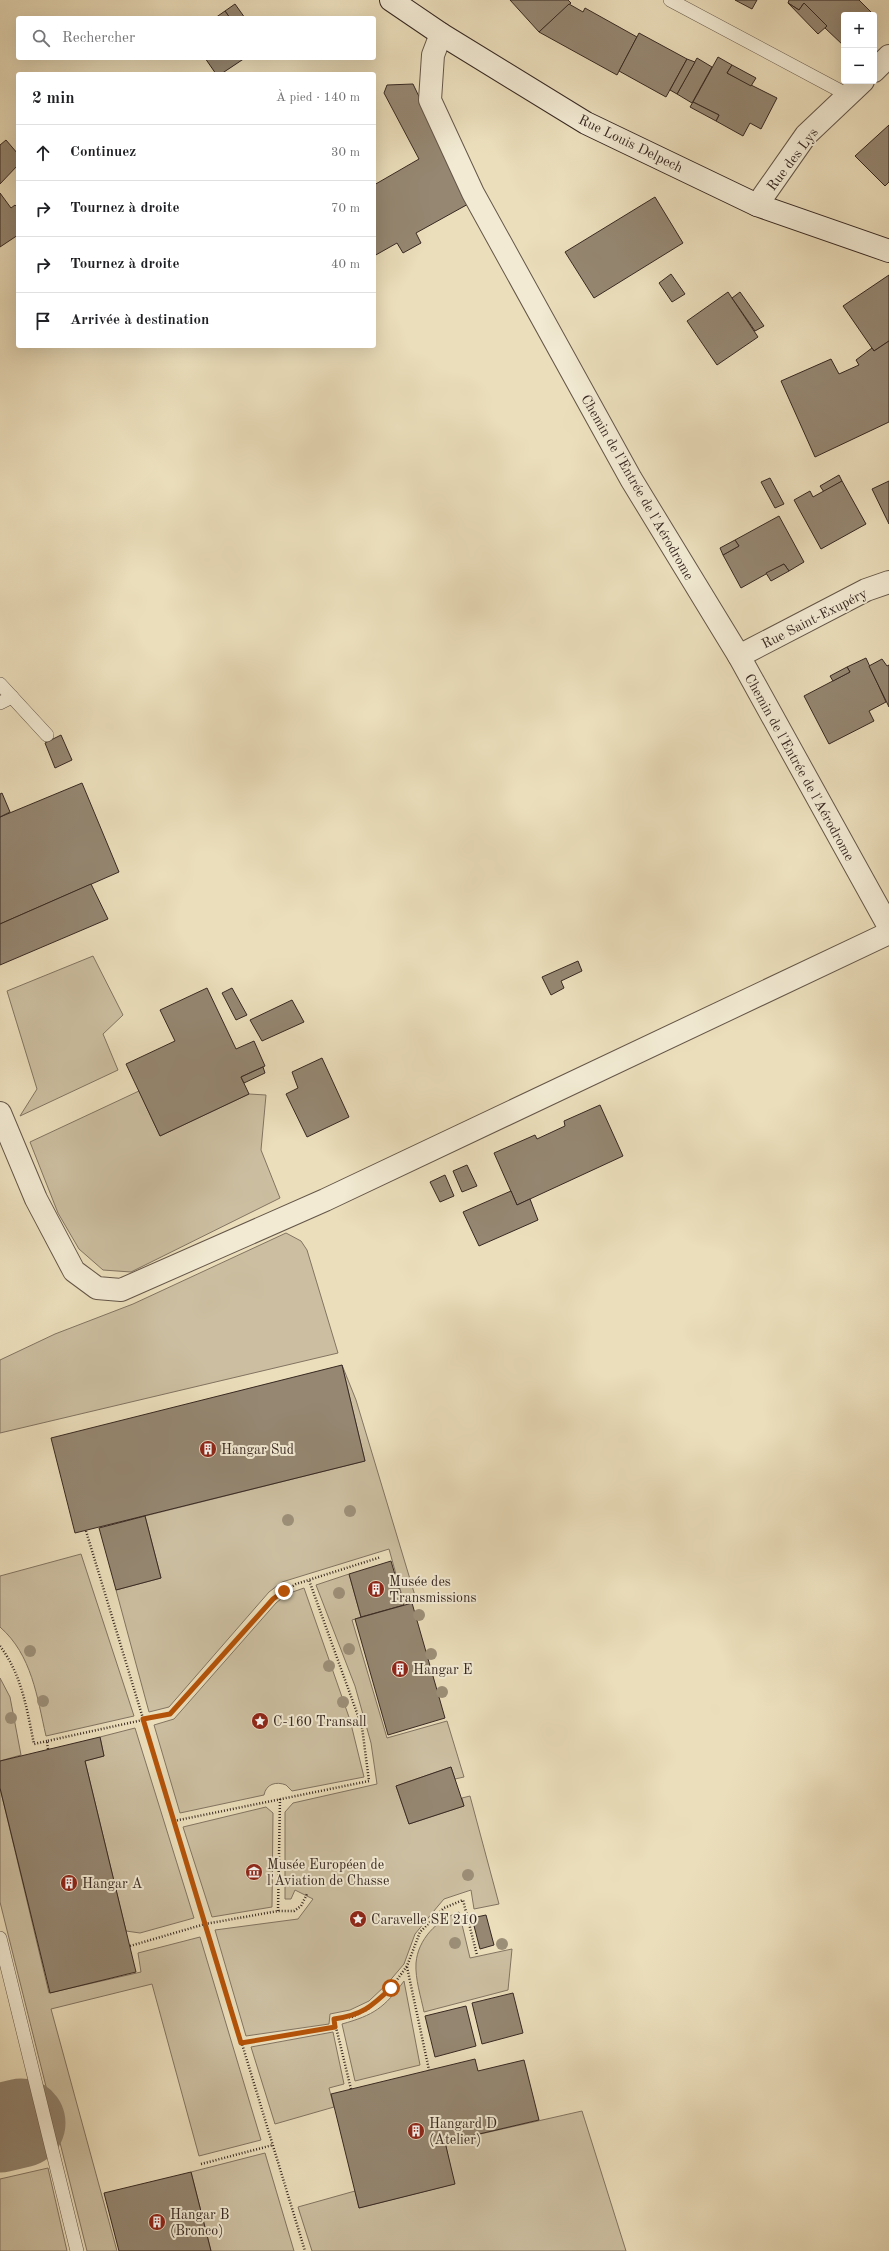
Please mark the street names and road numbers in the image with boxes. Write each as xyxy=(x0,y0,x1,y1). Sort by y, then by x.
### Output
street label: Rue Louis Delpech xyxy=(576,113,685,175)
street label: Rue des Lys xyxy=(765,126,821,194)
street label: Chemin de l'Entrée de l'Aérodrome xyxy=(578,392,696,583)
street label: Rue Saint-Exupéry xyxy=(760,586,870,651)
street label: Chemin de l'Entrée de l'Aérodrome xyxy=(742,672,857,863)

